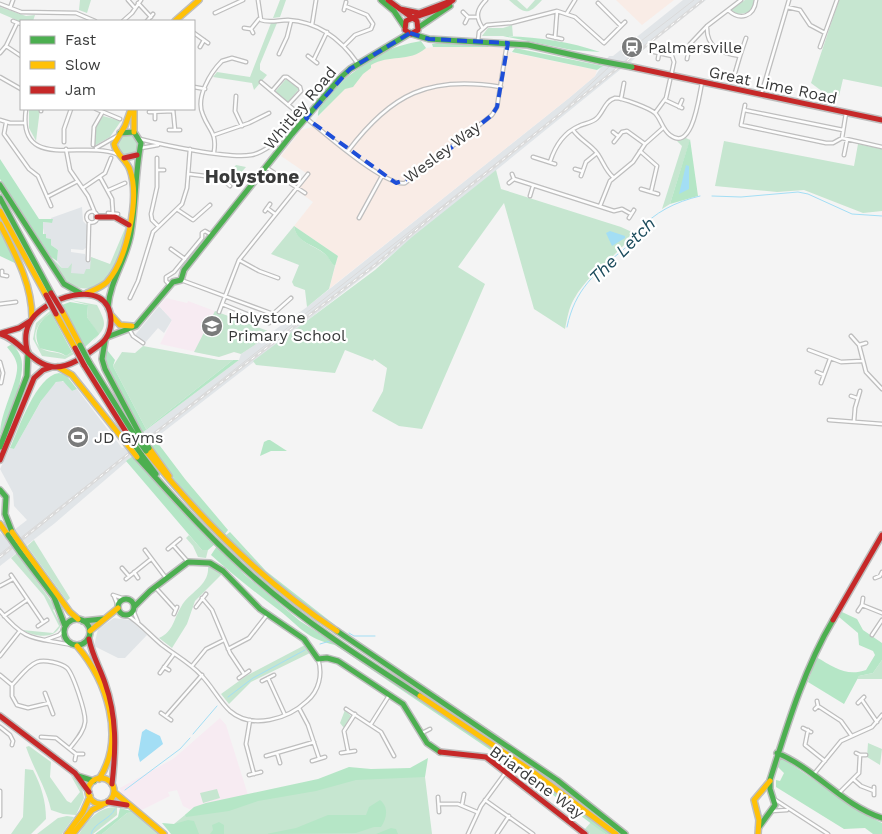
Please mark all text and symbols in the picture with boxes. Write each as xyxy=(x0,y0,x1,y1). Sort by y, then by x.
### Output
legend xyxy=(20,20,195,110)
text: Fast xyxy=(65,31,97,49)
station icon: Palmersville xyxy=(620,35,644,59)
place label: Palmersville xyxy=(648,38,742,57)
text: Slow xyxy=(65,56,101,74)
street label: Great Lime Road xyxy=(707,62,839,108)
street label: Whitley Road xyxy=(260,63,340,153)
text: Jam xyxy=(65,81,96,99)
street label: Wesley Way xyxy=(400,117,485,187)
district label: Holystone xyxy=(205,165,299,188)
water label: The Letch xyxy=(584,212,660,288)
place label: Holystone Primary School xyxy=(228,308,346,345)
school or university icon: Holystone Primary School xyxy=(200,314,224,338)
sports icon: JD Gyms xyxy=(66,425,90,449)
place label: JD Gyms xyxy=(94,428,163,447)
street label: Briardene Way xyxy=(486,742,588,823)

